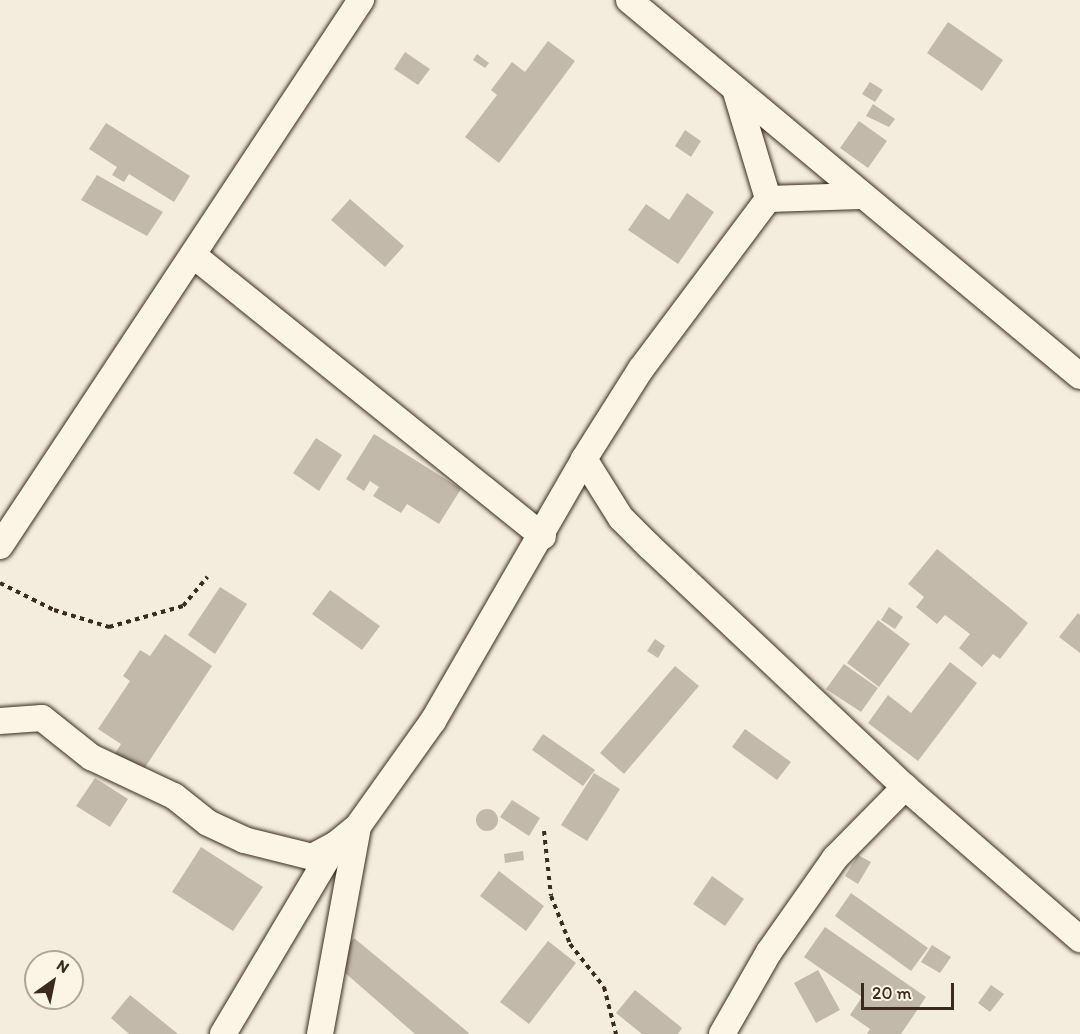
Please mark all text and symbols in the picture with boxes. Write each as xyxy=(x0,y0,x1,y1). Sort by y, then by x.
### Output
north arrow xyxy=(24,950,84,1010)
text: N xyxy=(53,955,73,977)
scale bar xyxy=(864,971,957,1009)
text: 20 m xyxy=(872,982,912,1004)

